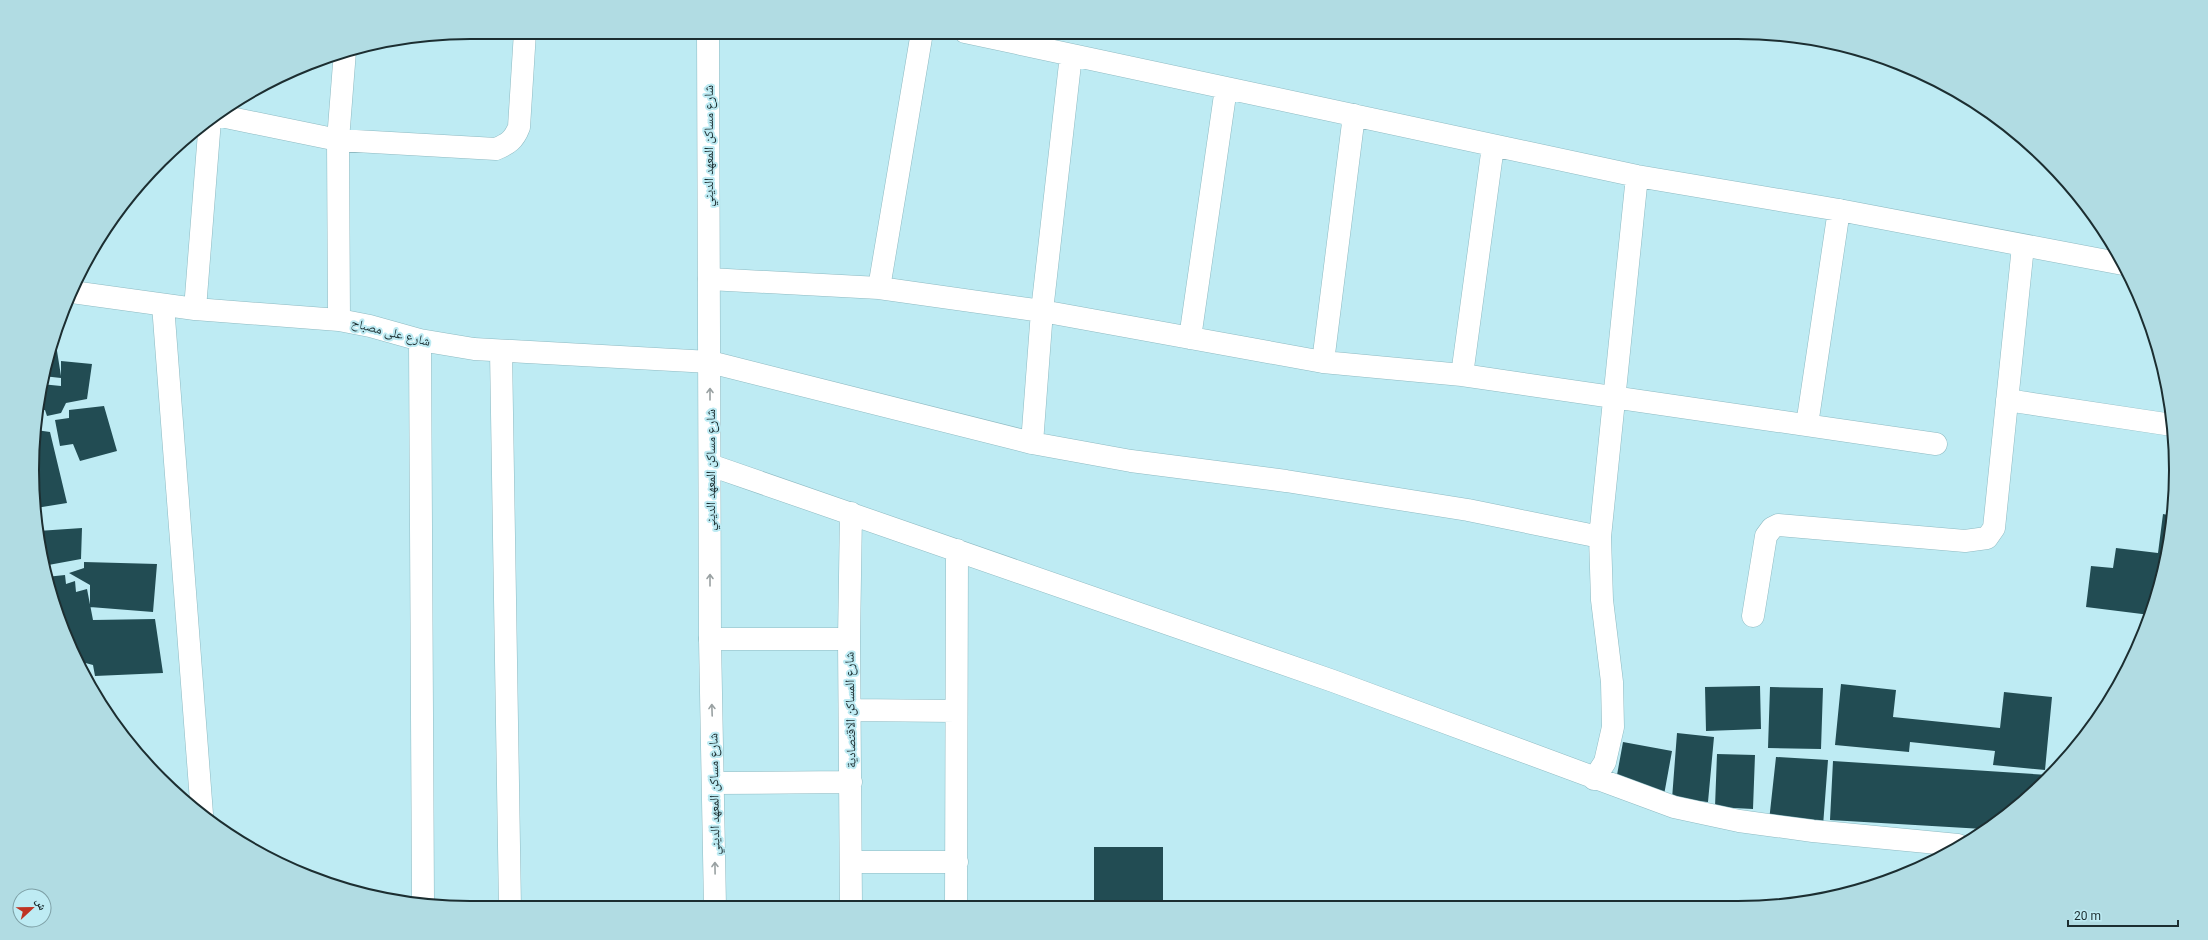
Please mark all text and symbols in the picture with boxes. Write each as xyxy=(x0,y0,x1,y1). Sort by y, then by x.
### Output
street label: شارع مساكن المعهد الديني xyxy=(701,85,719,207)
street label: شارع على مصباح xyxy=(349,315,432,351)
one-way arrow xyxy=(706,388,714,401)
street label: شارع مساكن المعهد الديني xyxy=(703,409,721,531)
one-way arrow xyxy=(706,574,714,587)
street label: شارع المساكن الاقتصادية xyxy=(841,652,861,768)
one-way arrow xyxy=(708,704,716,717)
street label: شارع مساكن المعهد الديني xyxy=(705,733,726,855)
one-way arrow xyxy=(711,862,719,875)
north arrow xyxy=(12,888,52,928)
text: ش xyxy=(32,897,49,913)
scale bar xyxy=(2068,902,2178,928)
text: 20 m xyxy=(2074,909,2101,923)

